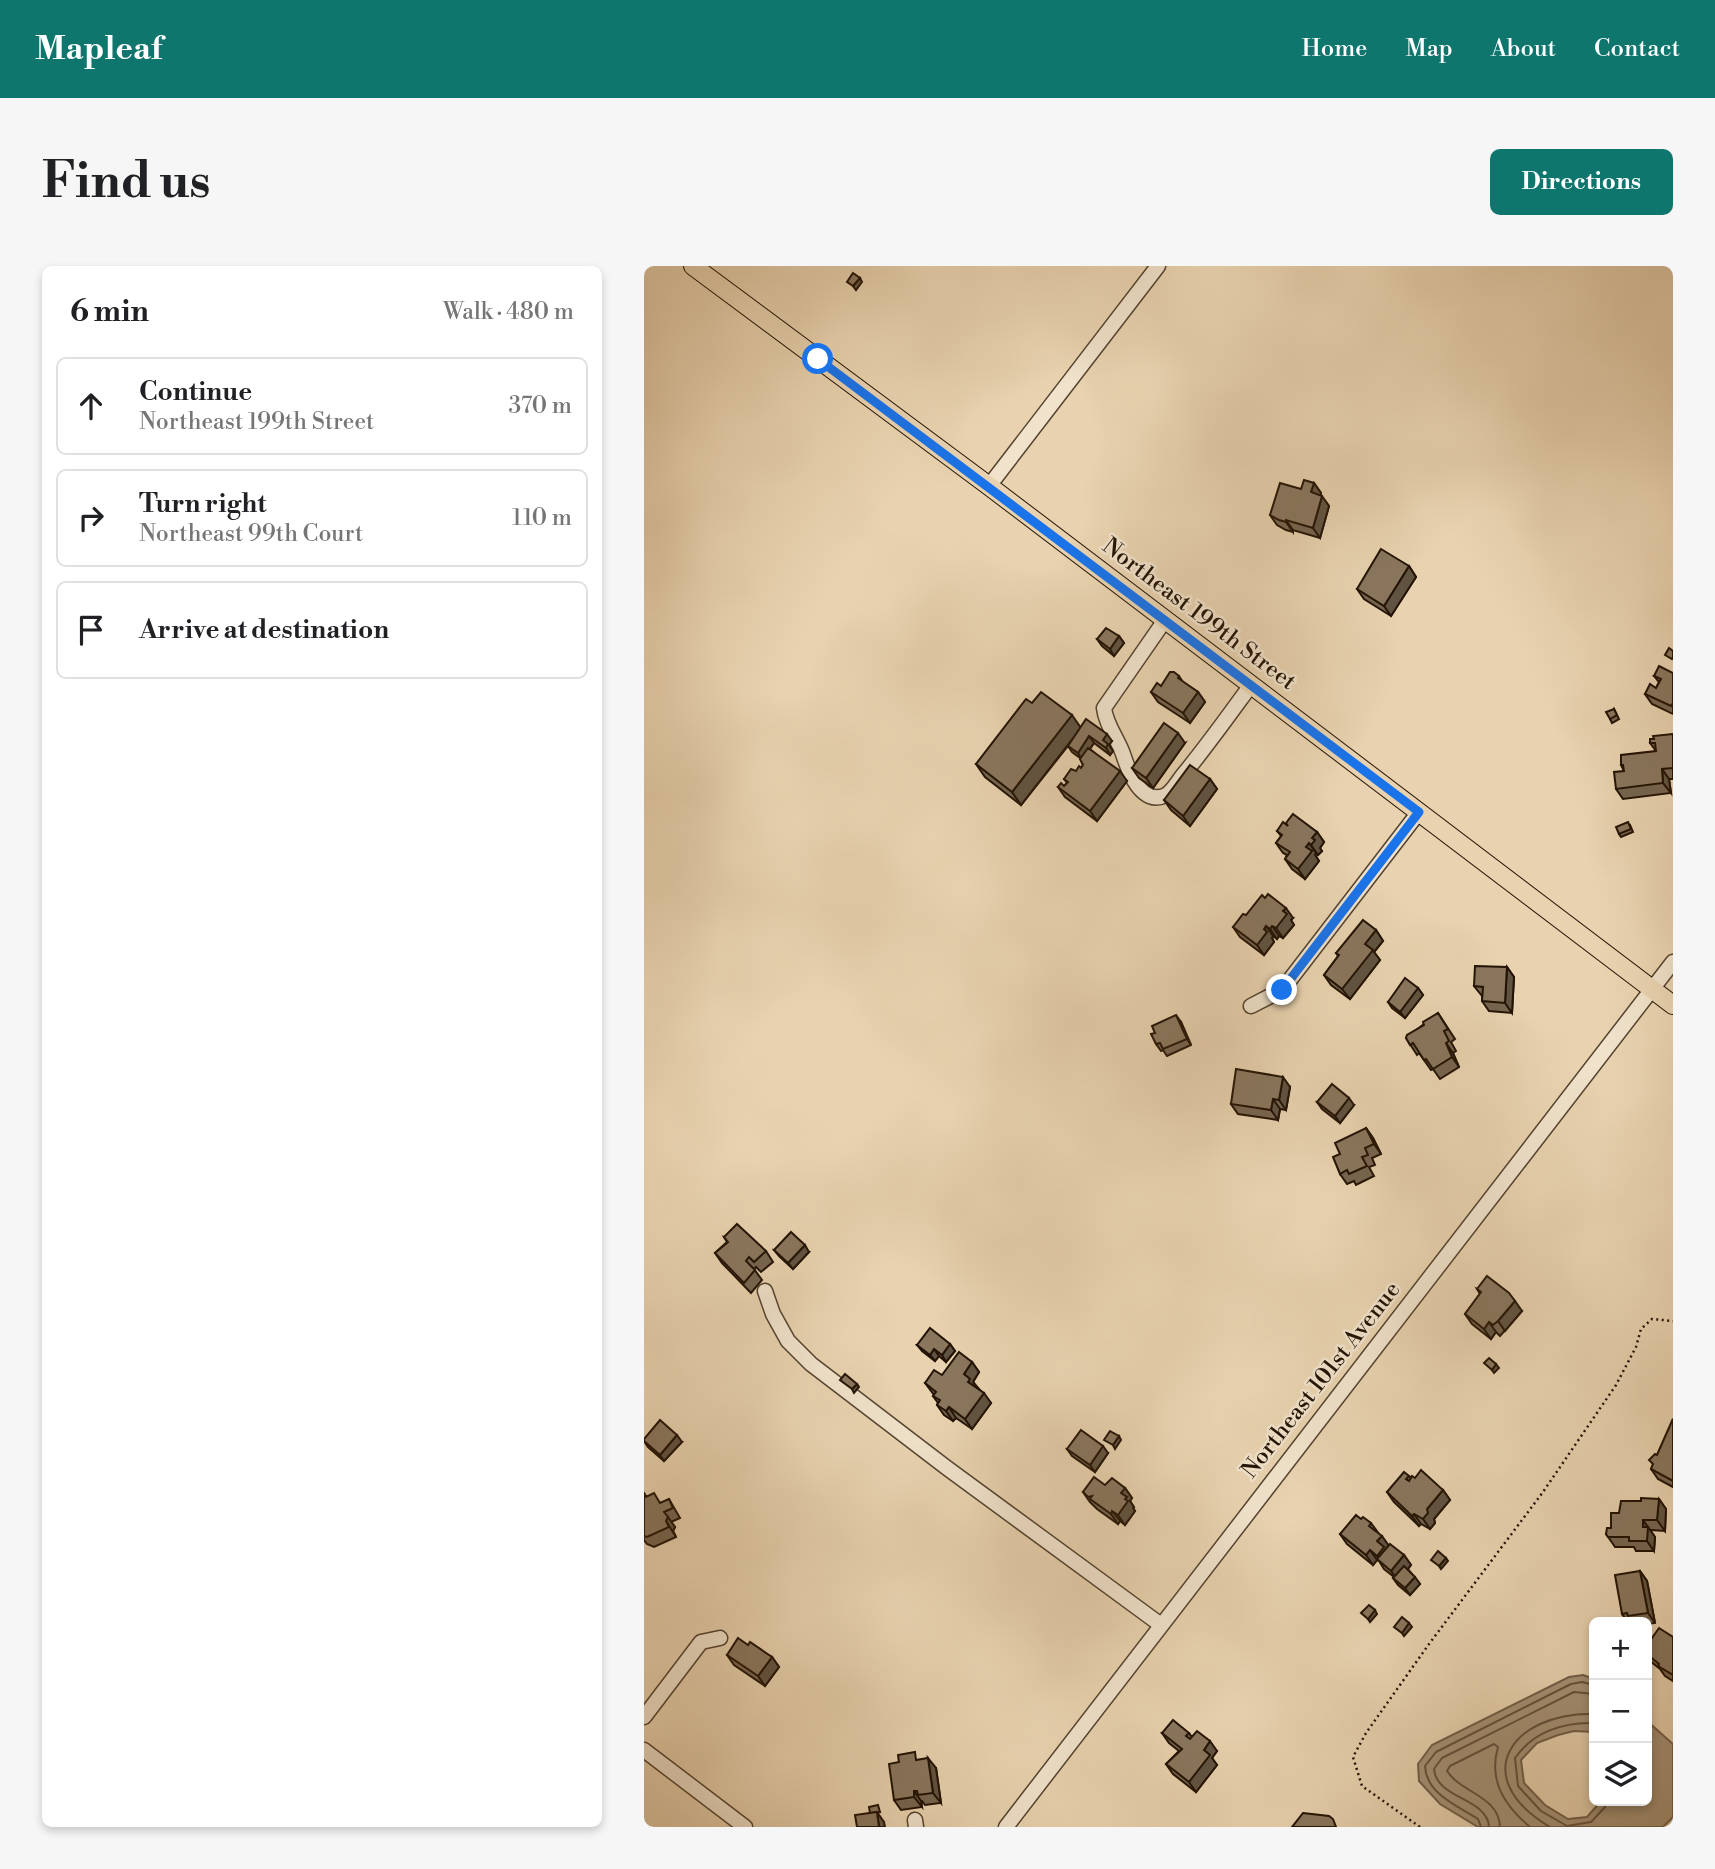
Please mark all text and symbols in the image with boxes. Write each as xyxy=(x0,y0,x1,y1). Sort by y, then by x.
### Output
text: Mapleaf xyxy=(35,29,162,70)
text: Home xyxy=(1302,34,1367,64)
text: Map xyxy=(1405,34,1453,64)
text: About xyxy=(1491,34,1556,64)
text: Contact xyxy=(1594,34,1680,64)
button: Directions xyxy=(1490,149,1673,215)
text: Find us xyxy=(42,152,211,213)
text: 6 min xyxy=(70,293,149,331)
text: Walk · 480 m xyxy=(443,298,574,326)
route start xyxy=(802,343,833,374)
text: Continue xyxy=(139,376,252,408)
icon: ahead xyxy=(72,387,110,425)
text: 370 m xyxy=(509,392,572,420)
text: Northeast 199th Street xyxy=(139,408,374,436)
text: Turn right xyxy=(139,488,267,520)
icon: right xyxy=(72,499,110,537)
text: 110 m xyxy=(512,504,572,532)
text: Northeast 99th Court xyxy=(139,520,363,548)
street label: Northeast 199th Street xyxy=(1097,532,1301,696)
icon: arrive xyxy=(72,611,110,649)
text: Arrive at destination xyxy=(139,614,389,646)
route end xyxy=(1266,974,1297,1005)
street label: Northeast 101st Avenue xyxy=(1236,1276,1406,1484)
map controls xyxy=(1589,1617,1652,1806)
button: + xyxy=(1589,1617,1652,1680)
button: − xyxy=(1589,1680,1652,1743)
button: layers xyxy=(1589,1743,1652,1806)

